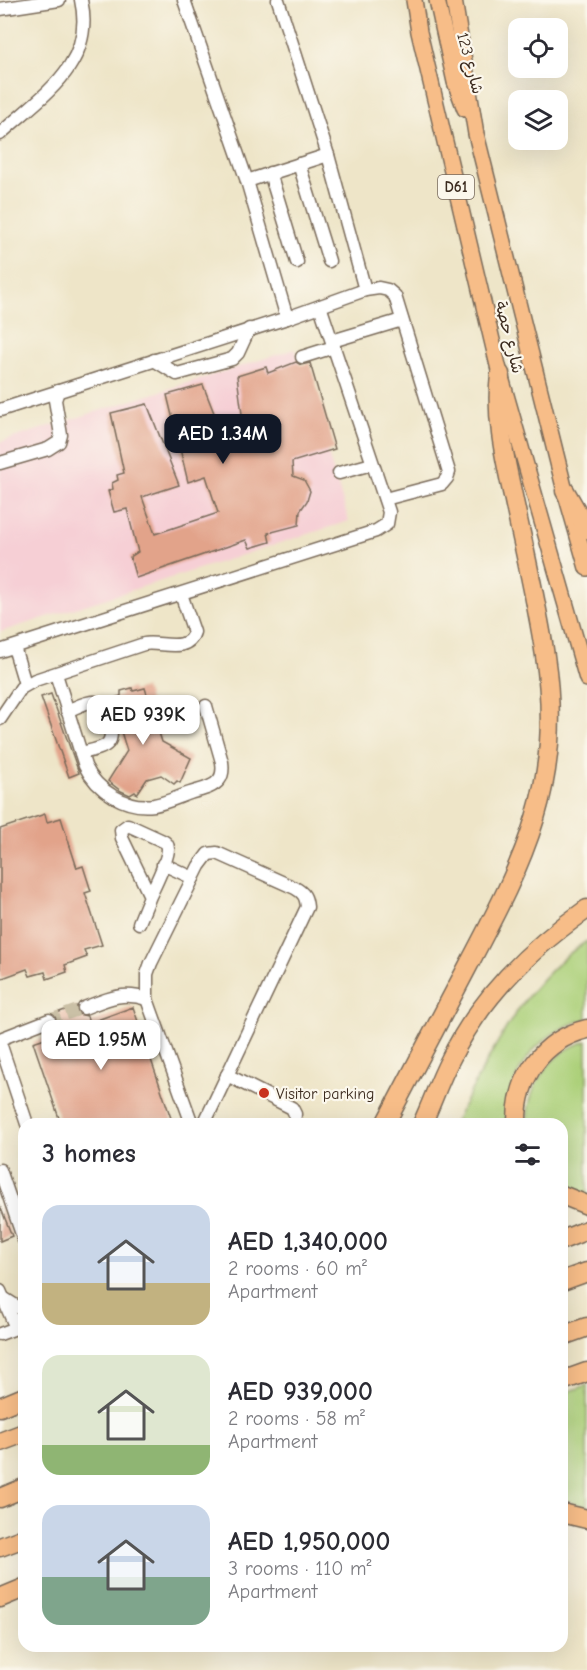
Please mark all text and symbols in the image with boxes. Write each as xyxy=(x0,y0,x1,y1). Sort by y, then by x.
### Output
map controls xyxy=(508,18,568,150)
button: locate xyxy=(508,18,568,78)
street label: شارع 123 xyxy=(451,31,487,96)
button: layers xyxy=(508,90,568,150)
road number: D61 xyxy=(438,175,474,199)
street label: شارع حصة xyxy=(489,299,527,376)
pin: AED 1.34M xyxy=(154,414,292,465)
text: AED 1.34M xyxy=(178,422,268,445)
pin: AED 939K xyxy=(81,695,205,746)
text: AED 939K xyxy=(101,703,185,726)
pin: AED 1.95M xyxy=(32,1020,170,1071)
text: AED 1.95M xyxy=(55,1028,147,1051)
place label: Visitor parking xyxy=(276,1085,375,1103)
marker: Visitor parking xyxy=(257,1086,271,1100)
icon: filters xyxy=(511,1138,544,1171)
text: 3 homes xyxy=(42,1139,136,1169)
text: AED 1,340,000 xyxy=(228,1227,388,1257)
icon: home xyxy=(90,1229,162,1301)
text: 2 rooms · 60 m² xyxy=(228,1257,367,1280)
text: Apartment xyxy=(228,1280,318,1303)
text: AED 939,000 xyxy=(228,1377,373,1407)
icon: home xyxy=(90,1379,162,1451)
text: 2 rooms · 58 m² xyxy=(228,1407,365,1430)
text: Apartment xyxy=(228,1430,318,1453)
text: AED 1,950,000 xyxy=(228,1527,390,1557)
icon: home xyxy=(90,1529,162,1601)
text: 3 rooms · 110 m² xyxy=(228,1557,372,1580)
text: Apartment xyxy=(228,1580,318,1603)

